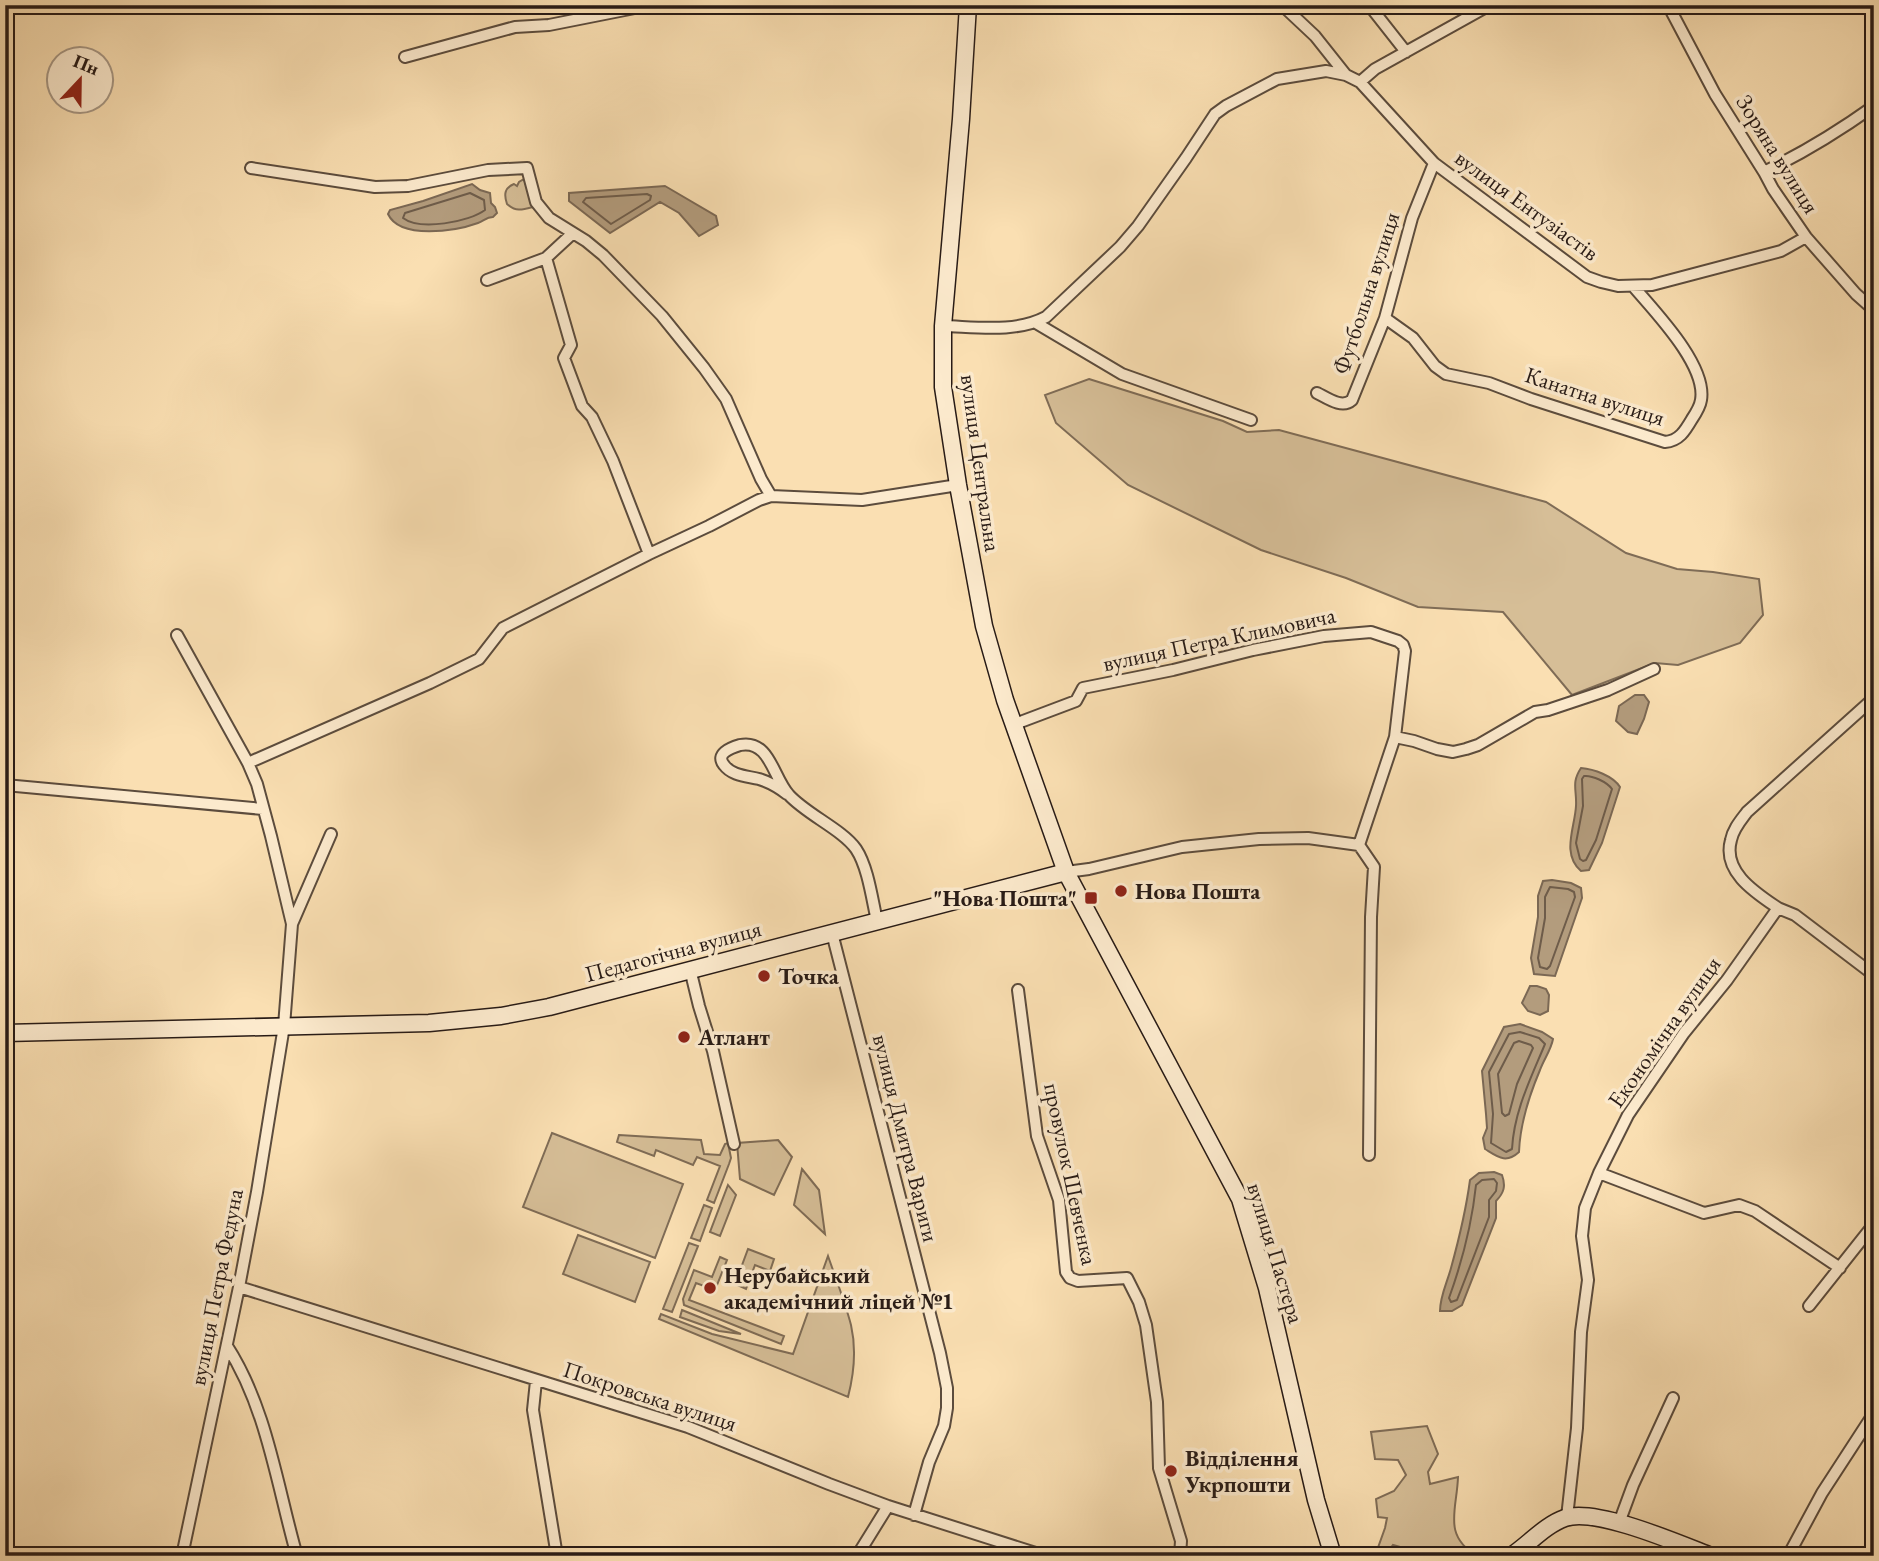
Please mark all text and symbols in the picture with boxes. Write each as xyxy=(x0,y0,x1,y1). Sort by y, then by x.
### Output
north arrow xyxy=(46,46,116,116)
text: Пн xyxy=(69,48,103,81)
street label: Зоряна вулиця xyxy=(1730,89,1826,219)
street label: вулиця Ентузіастів xyxy=(1449,143,1605,267)
street label: Футбольна вулиця xyxy=(1326,208,1406,378)
street label: Канатна вулиця xyxy=(1521,359,1669,433)
street label: вулиця Центральна xyxy=(954,372,1008,554)
street label: вулиця Петра Климовича xyxy=(1100,600,1339,678)
place label: Нова Пошта xyxy=(1135,876,1261,906)
place label: "Нова Пошта" xyxy=(933,883,1077,913)
marker: Нова Пошта xyxy=(1113,883,1129,899)
marker: "Нова Пошта" xyxy=(1083,890,1099,906)
street label: Педагогічна вулиця xyxy=(582,913,764,989)
street label: Економічна вулиця xyxy=(1601,950,1727,1114)
place label: Точка xyxy=(778,961,840,991)
marker: Точка xyxy=(756,968,772,984)
place label: Атлант xyxy=(697,1022,770,1052)
marker: Атлант xyxy=(676,1029,692,1045)
street label: вулиця Дмитра Вариги xyxy=(866,1031,946,1245)
street label: провулок Шевченка xyxy=(1037,1080,1105,1268)
street label: вулиця Пастера xyxy=(1240,1179,1312,1328)
street label: вулиця Петра Федуна xyxy=(182,1185,250,1388)
place label: Нерубайський академічний ліцей №1 xyxy=(724,1260,954,1316)
marker: Нерубайський академічний ліцей №1 xyxy=(702,1280,718,1296)
street label: Покровська вулиця xyxy=(559,1354,741,1438)
place label: Відділення Укрпошти xyxy=(1184,1443,1298,1499)
marker: Відділення Укрпошти xyxy=(1163,1463,1179,1479)

